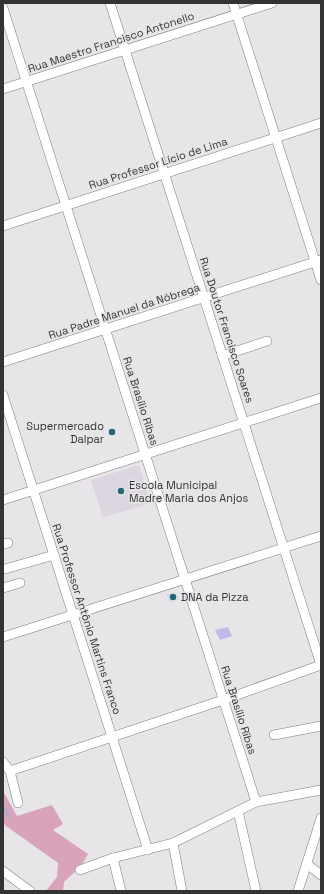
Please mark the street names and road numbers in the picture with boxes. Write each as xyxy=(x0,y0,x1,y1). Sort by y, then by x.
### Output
street label: Rua Maestro Francisco Antonello xyxy=(26,8,196,76)
street label: Rua Professor Lício de Lima xyxy=(87,134,230,192)
street label: Rua Doutor Francisco Soares xyxy=(197,255,257,405)
street label: Rua Padre Manuel da Nóbrega xyxy=(47,280,202,342)
street label: Rua Brasílio Ribas xyxy=(120,355,162,447)
street label: Rua Professor Antônio Martins Franco xyxy=(49,522,125,716)
street label: Rua Brasílio Ribas xyxy=(218,664,260,756)

